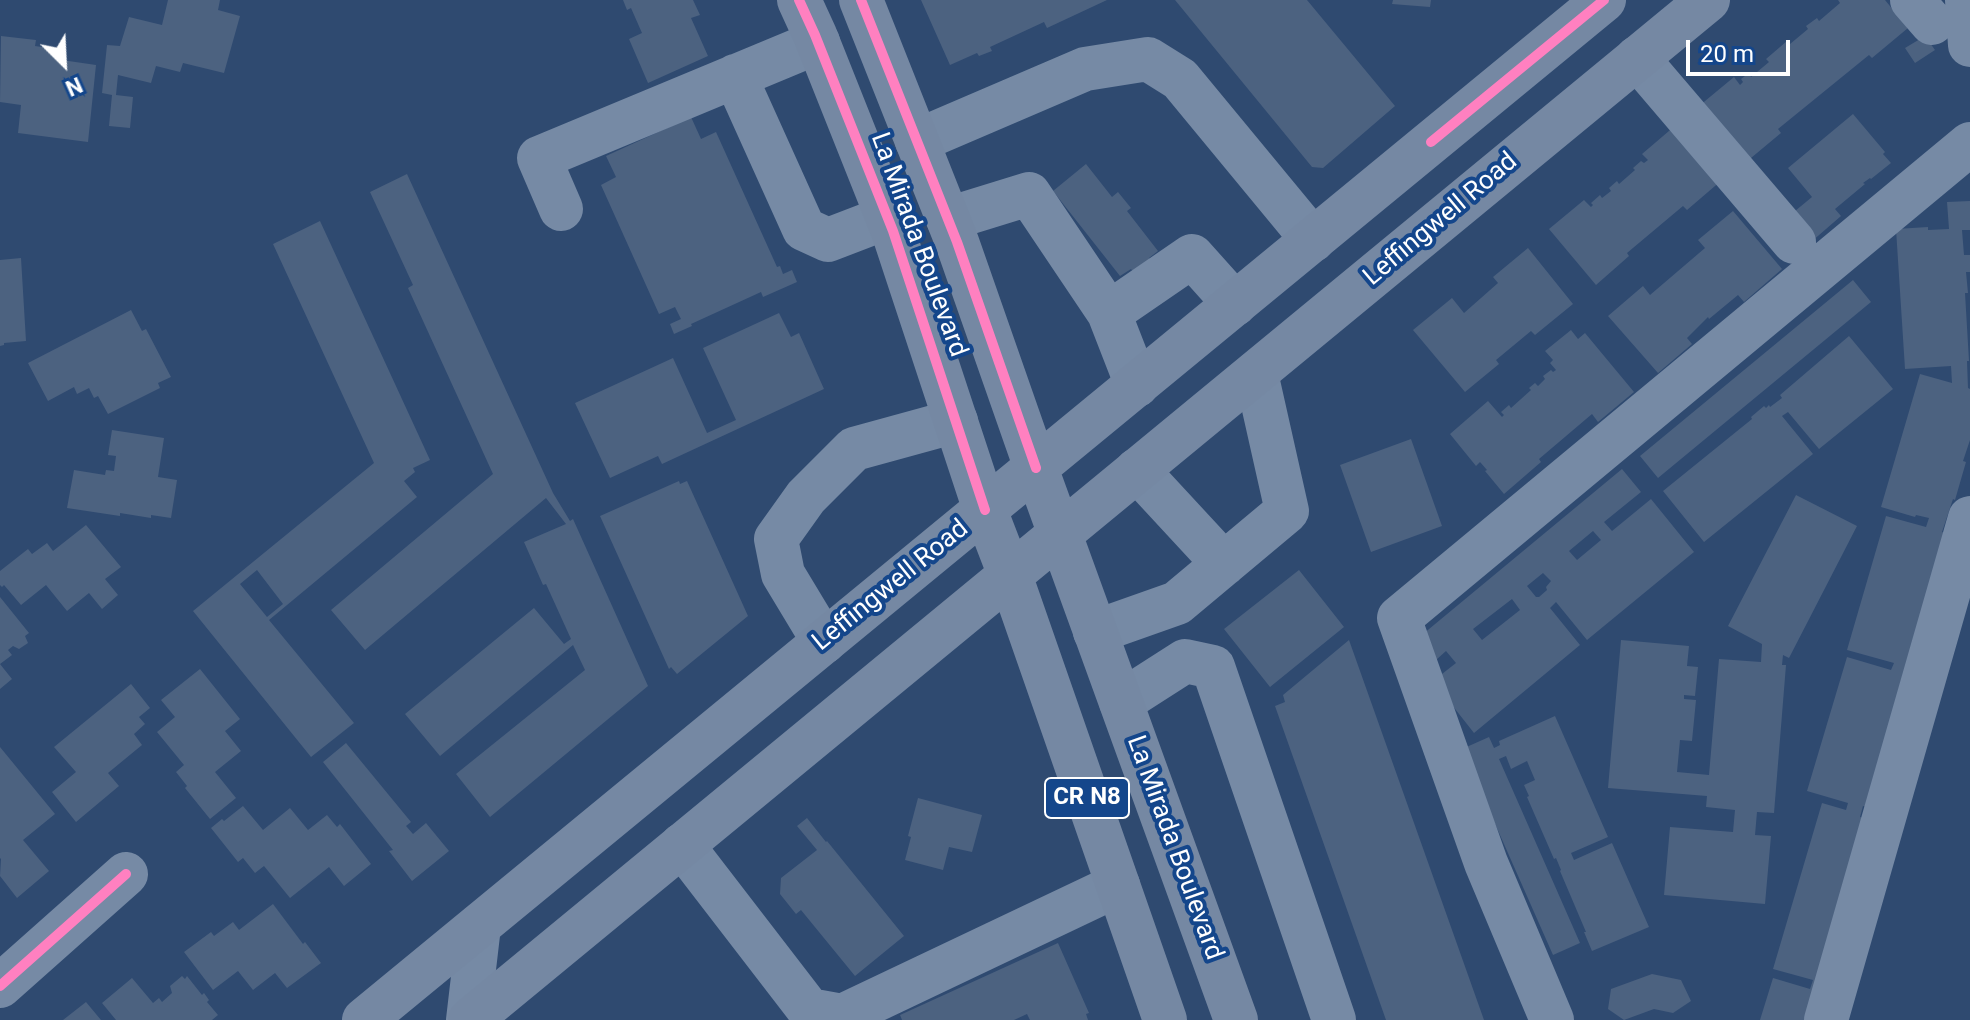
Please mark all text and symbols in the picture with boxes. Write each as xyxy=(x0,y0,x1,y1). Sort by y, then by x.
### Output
north arrow xyxy=(24,24,104,104)
scale bar xyxy=(1690,24,1794,74)
text: 20 m xyxy=(1700,40,1754,68)
text: N xyxy=(62,72,86,101)
street label: La Mirada Boulevard xyxy=(863,129,973,361)
street label: Leffingwell Road xyxy=(1358,147,1524,293)
street label: Leffingwell Road xyxy=(807,514,975,658)
street label: La Mirada Boulevard xyxy=(1119,732,1229,964)
road number: CR N8 xyxy=(1045,778,1129,818)

